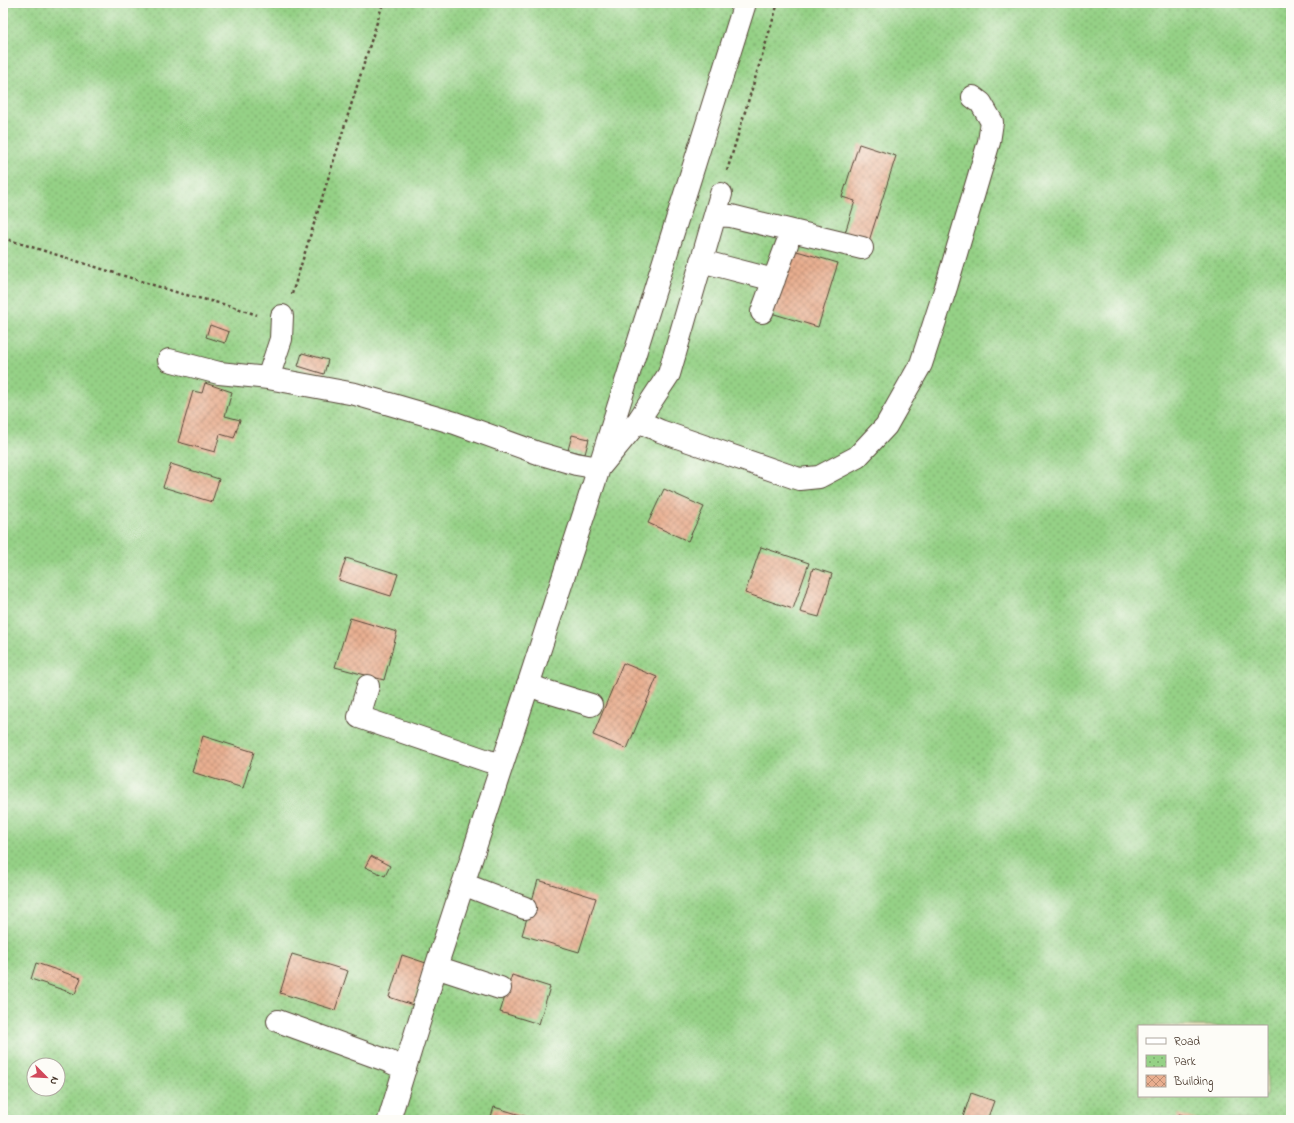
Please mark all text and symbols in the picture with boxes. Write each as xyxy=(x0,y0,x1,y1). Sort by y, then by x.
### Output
legend xyxy=(1138,1025,1268,1097)
text: Road xyxy=(1174,1033,1200,1051)
text: Park xyxy=(1174,1053,1196,1071)
north arrow xyxy=(26,1057,66,1097)
text: Building xyxy=(1173,1073,1213,1092)
text: N xyxy=(45,1074,63,1087)

